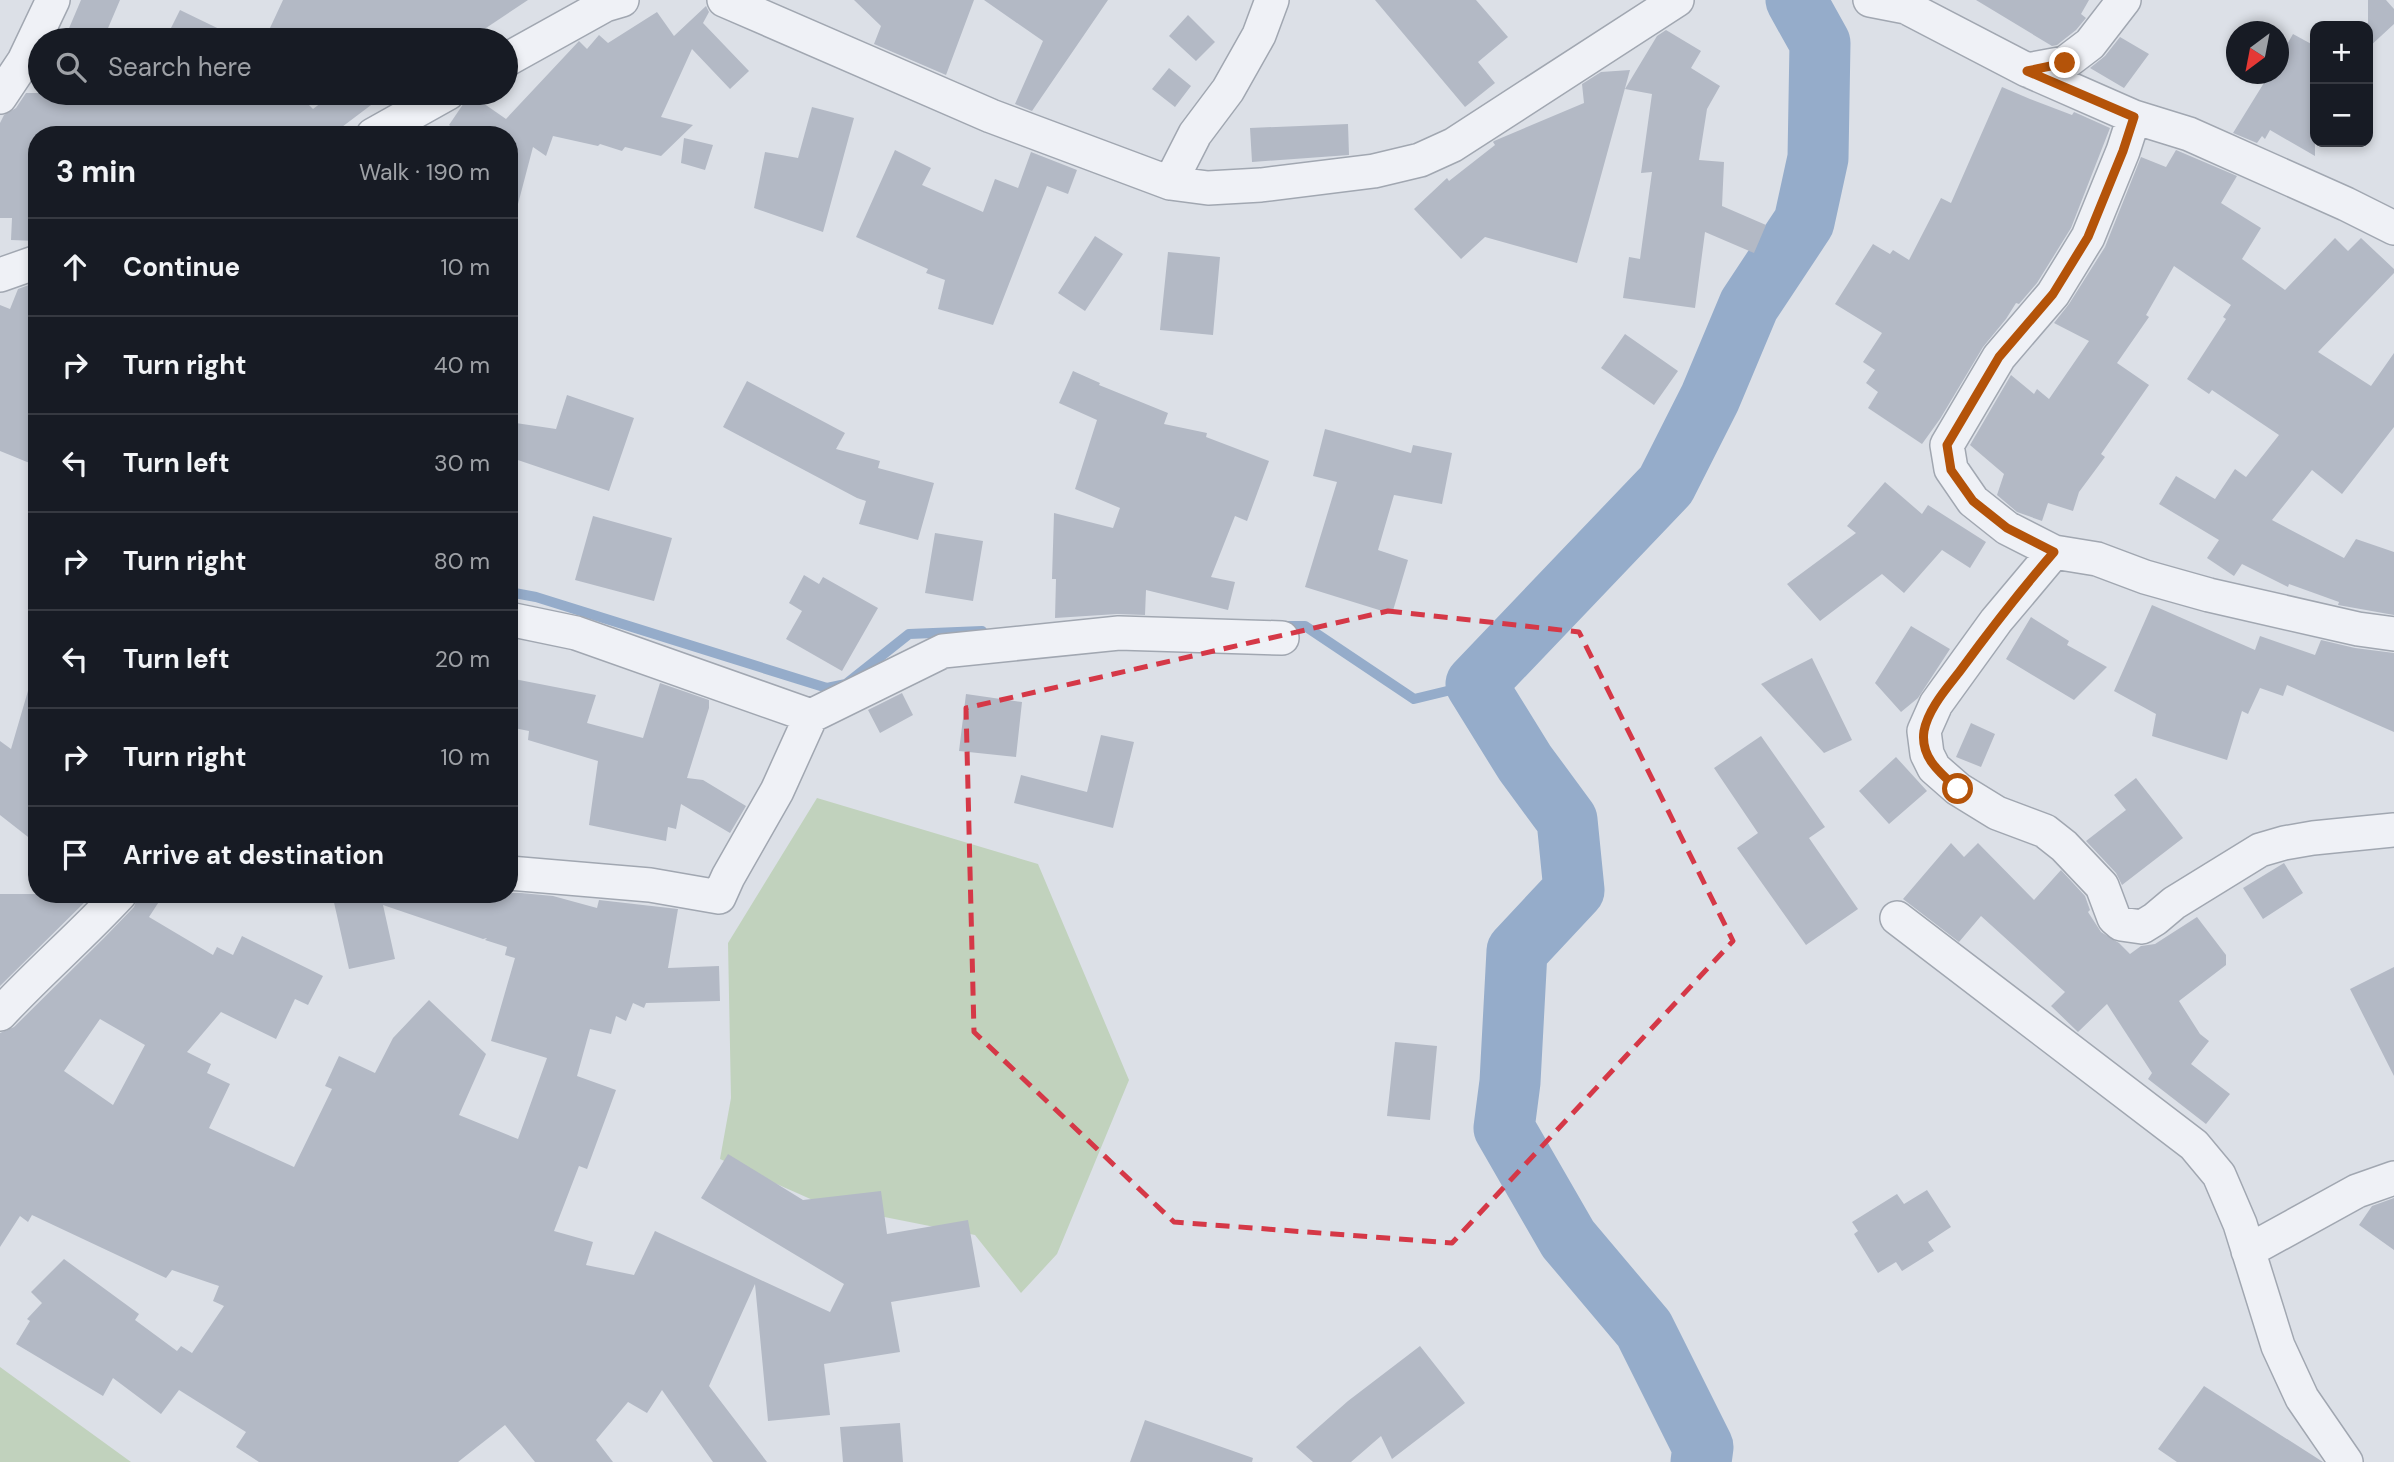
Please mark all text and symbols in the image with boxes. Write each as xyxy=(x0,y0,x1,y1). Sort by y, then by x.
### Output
north arrow xyxy=(2226,21,2289,84)
map controls xyxy=(2310,21,2373,147)
button: + xyxy=(2310,21,2373,84)
search box xyxy=(28,28,518,105)
route end xyxy=(2049,47,2080,78)
icon: search xyxy=(52,48,90,86)
text: Search here xyxy=(108,50,251,84)
button: − xyxy=(2310,84,2373,147)
text: 3 min xyxy=(56,152,136,191)
text: Walk · 190 m xyxy=(359,157,490,187)
icon: ahead xyxy=(56,248,94,286)
text: Continue xyxy=(123,250,240,284)
text: 10 m xyxy=(440,252,490,282)
icon: right xyxy=(56,346,94,384)
text: Turn right xyxy=(123,348,247,382)
text: 40 m xyxy=(434,350,490,380)
icon: left xyxy=(56,444,94,482)
text: Turn left xyxy=(123,446,230,480)
text: 30 m xyxy=(434,448,490,478)
icon: right xyxy=(56,542,94,580)
text: Turn right xyxy=(123,544,247,578)
text: 80 m xyxy=(434,546,490,576)
icon: left xyxy=(56,640,94,678)
text: Turn left xyxy=(123,642,230,676)
text: 20 m xyxy=(435,644,490,674)
icon: right xyxy=(56,738,94,776)
text: Turn right xyxy=(123,740,247,774)
text: 10 m xyxy=(440,742,490,772)
route start xyxy=(1942,773,1973,804)
icon: arrive xyxy=(56,836,94,874)
text: Arrive at destination xyxy=(123,838,384,872)

